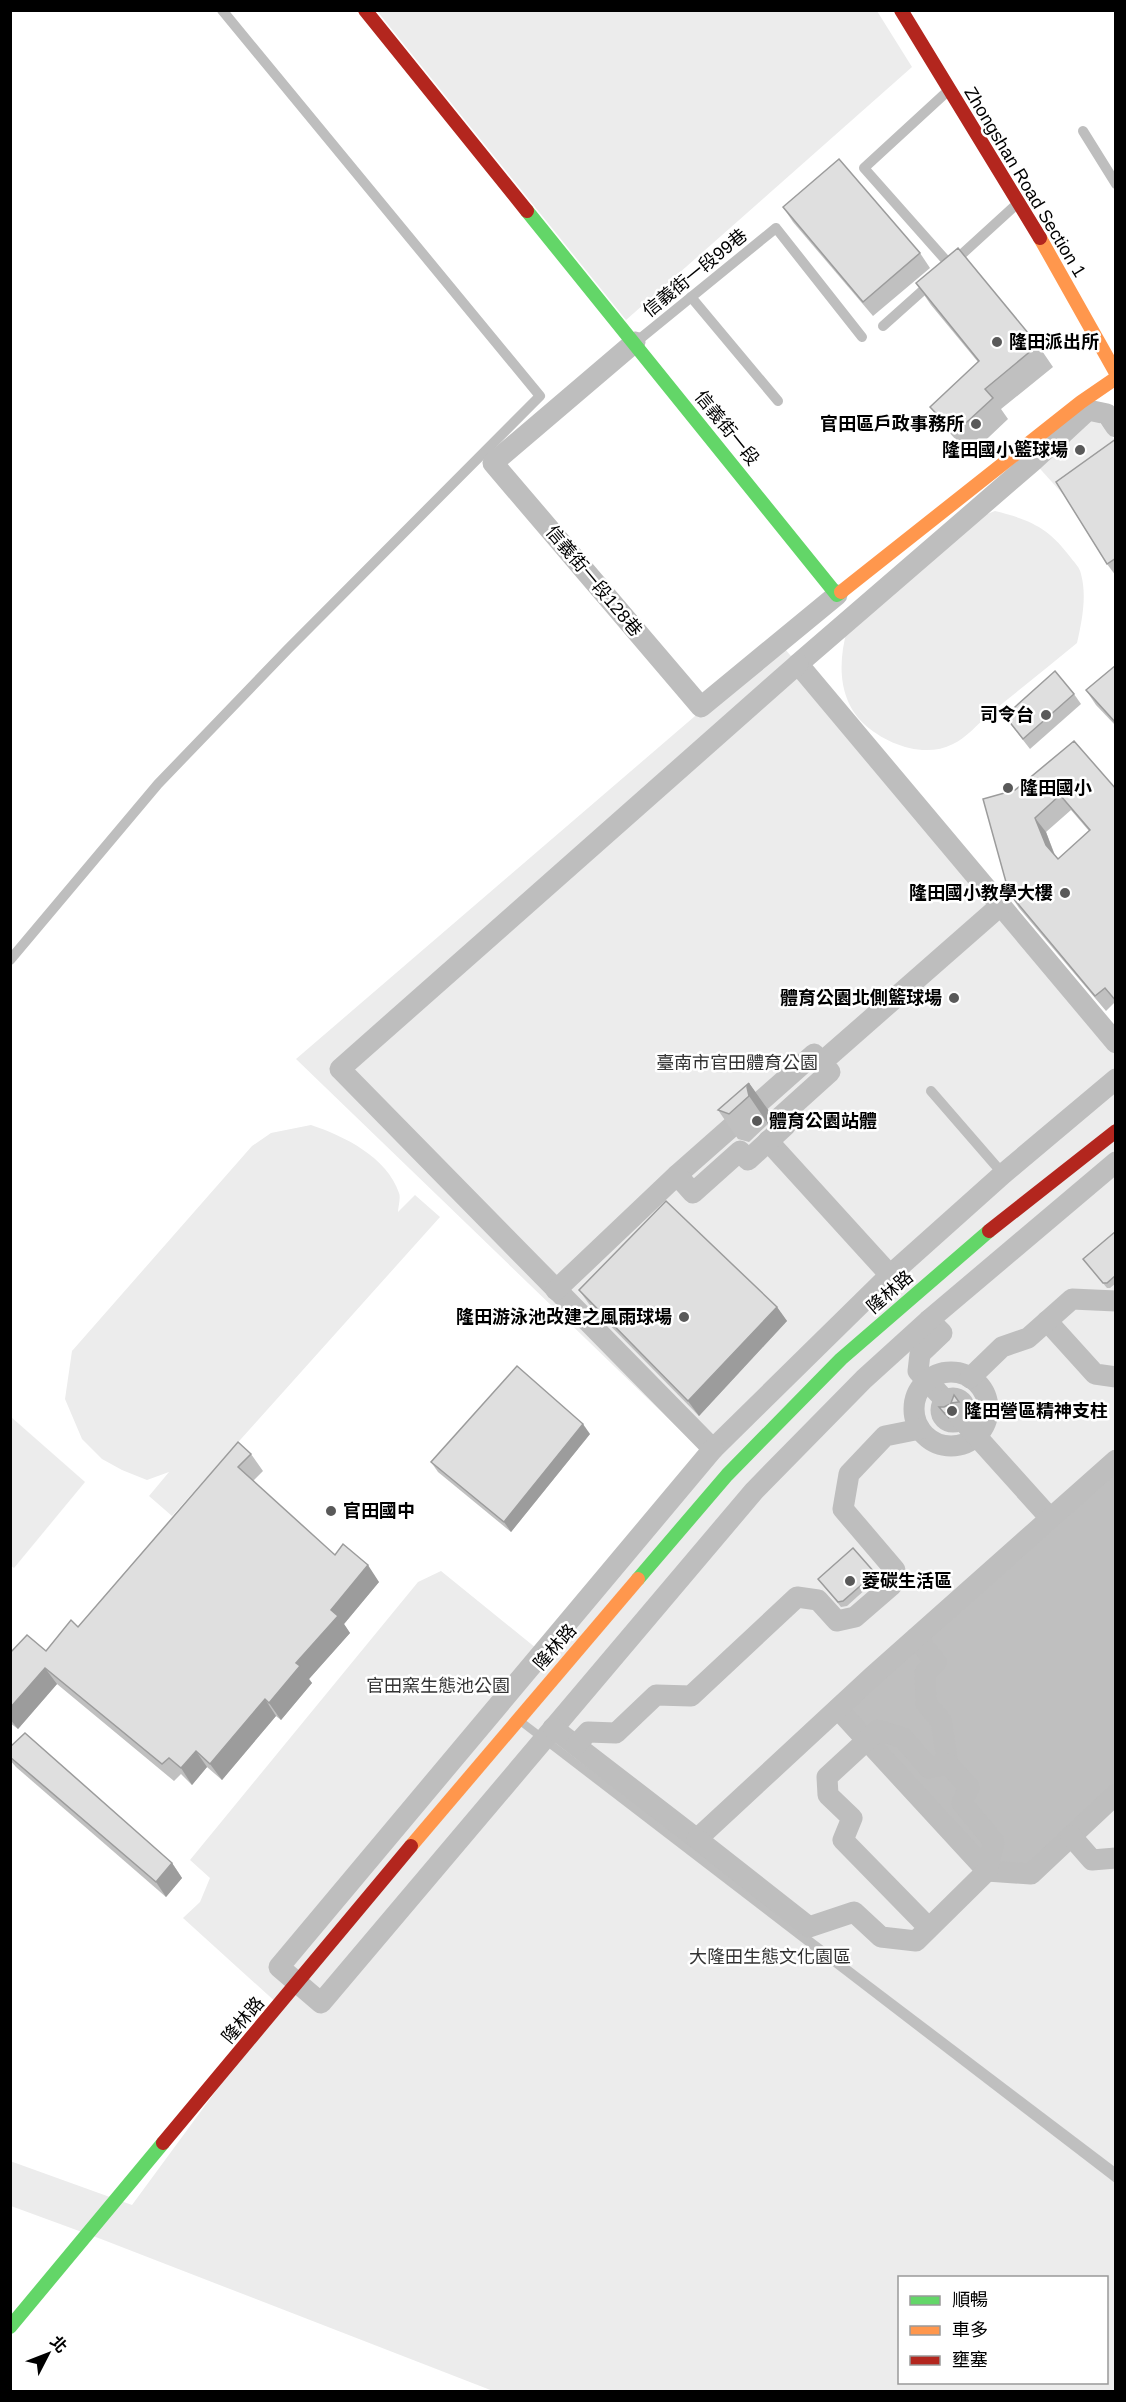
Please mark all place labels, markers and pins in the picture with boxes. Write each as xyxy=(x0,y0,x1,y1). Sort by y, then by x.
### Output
place label: 隆田派出所 xyxy=(1009,332,1099,352)
marker: 隆田派出所 xyxy=(990,335,1004,349)
place label: 官田區戶政事務所 xyxy=(820,413,964,434)
marker: 官田區戶政事務所 xyxy=(969,417,983,431)
place label: 隆田國小籃球場 xyxy=(942,439,1068,460)
marker: 隆田國小籃球場 xyxy=(1073,443,1087,457)
place label: 司令台 xyxy=(980,705,1034,725)
marker: 司令台 xyxy=(1039,708,1053,722)
place label: 隆田國小 xyxy=(1020,778,1092,798)
marker: 隆田國小 xyxy=(1001,781,1015,795)
place label: 隆田國小教學大樓 xyxy=(909,883,1053,903)
marker: 隆田國小教學大樓 xyxy=(1058,886,1072,900)
place label: 體育公園北側籃球場 xyxy=(780,987,942,1008)
marker: 體育公園北側籃球場 xyxy=(947,991,961,1005)
place label: 體育公園站體 xyxy=(769,1111,877,1131)
marker: 體育公園站體 xyxy=(750,1114,764,1128)
place label: 隆田游泳池改建之風雨球場 xyxy=(456,1306,672,1327)
marker: 隆田游泳池改建之風雨球場 xyxy=(677,1310,691,1324)
place label: 隆田營區精神支柱 xyxy=(964,1401,1108,1421)
marker: 隆田營區精神支柱 xyxy=(945,1404,959,1418)
place label: 官田國中 xyxy=(343,1501,415,1521)
marker: 官田國中 xyxy=(324,1504,338,1518)
place label: 菱碳生活區 xyxy=(862,1571,952,1591)
marker: 菱碳生活區 xyxy=(843,1574,857,1588)

